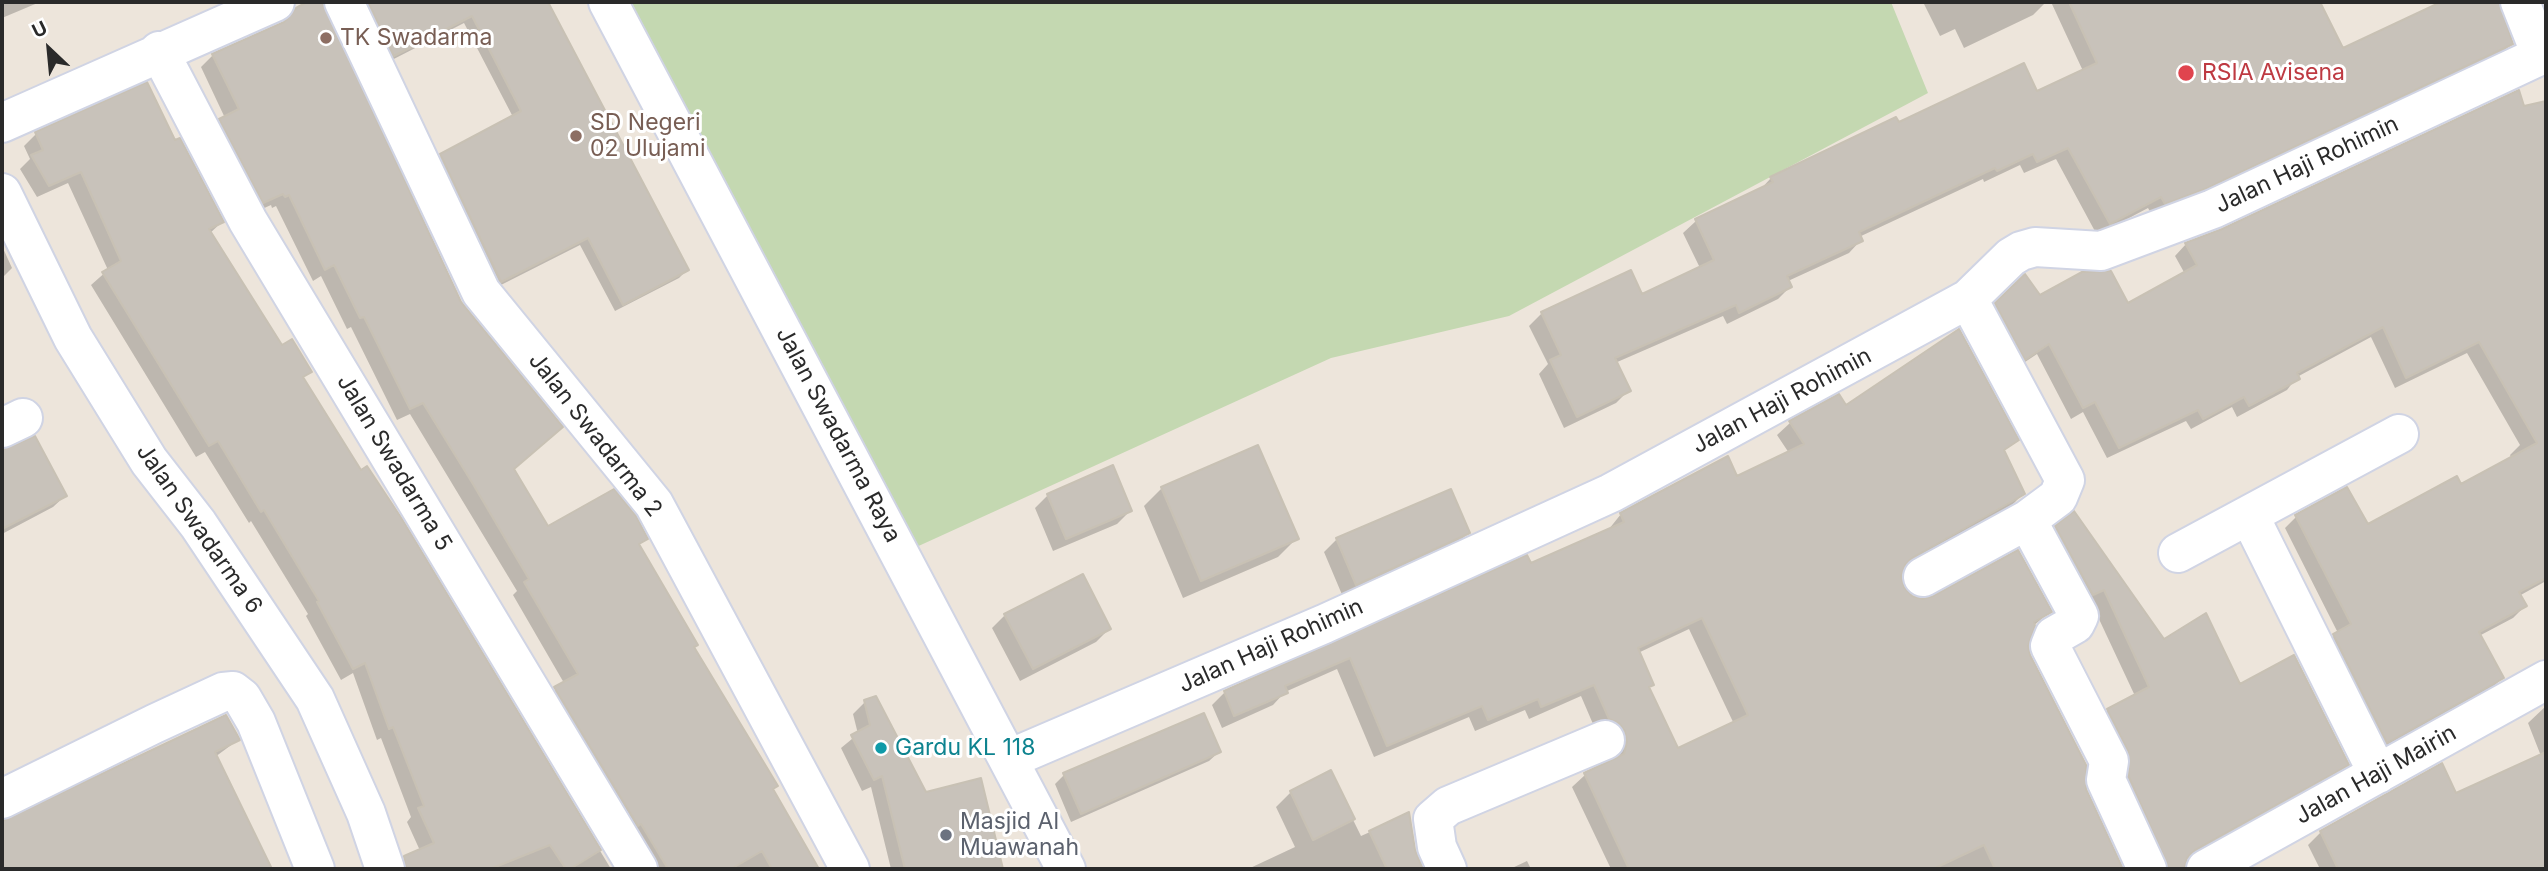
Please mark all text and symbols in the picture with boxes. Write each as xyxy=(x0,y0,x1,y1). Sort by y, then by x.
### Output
north arrow xyxy=(14,14,84,84)
text: U xyxy=(28,16,51,43)
place label: TK Swadarma xyxy=(340,24,492,52)
marker: TK Swadarma xyxy=(318,30,334,46)
place label: RSIA Avisena xyxy=(2202,59,2345,87)
marker: RSIA Avisena xyxy=(2176,63,2196,83)
place label: SD Negeri 02 Ulujami xyxy=(590,109,705,163)
street label: Jalan Haji Rohimin xyxy=(2211,110,2403,220)
marker: SD Negeri 02 Ulujami xyxy=(568,128,584,144)
street label: Jalan Swadarma Raya xyxy=(770,323,906,547)
street label: Jalan Haji Rohimin xyxy=(1688,342,1876,460)
street label: Jalan Swadarma 2 xyxy=(522,347,668,523)
street label: Jalan Swadarma 5 xyxy=(331,370,457,556)
street label: Jalan Swadarma 6 xyxy=(130,439,268,619)
street label: Jalan Haji Rohimin xyxy=(1175,593,1367,699)
street label: Jalan Haji Mairin xyxy=(2291,719,2461,831)
place label: Gardu KL 118 xyxy=(895,734,1035,762)
marker: Gardu KL 118 xyxy=(873,740,889,756)
place label: Masjid Al Muawanah xyxy=(960,808,1079,862)
marker: Masjid Al Muawanah xyxy=(938,827,954,843)

